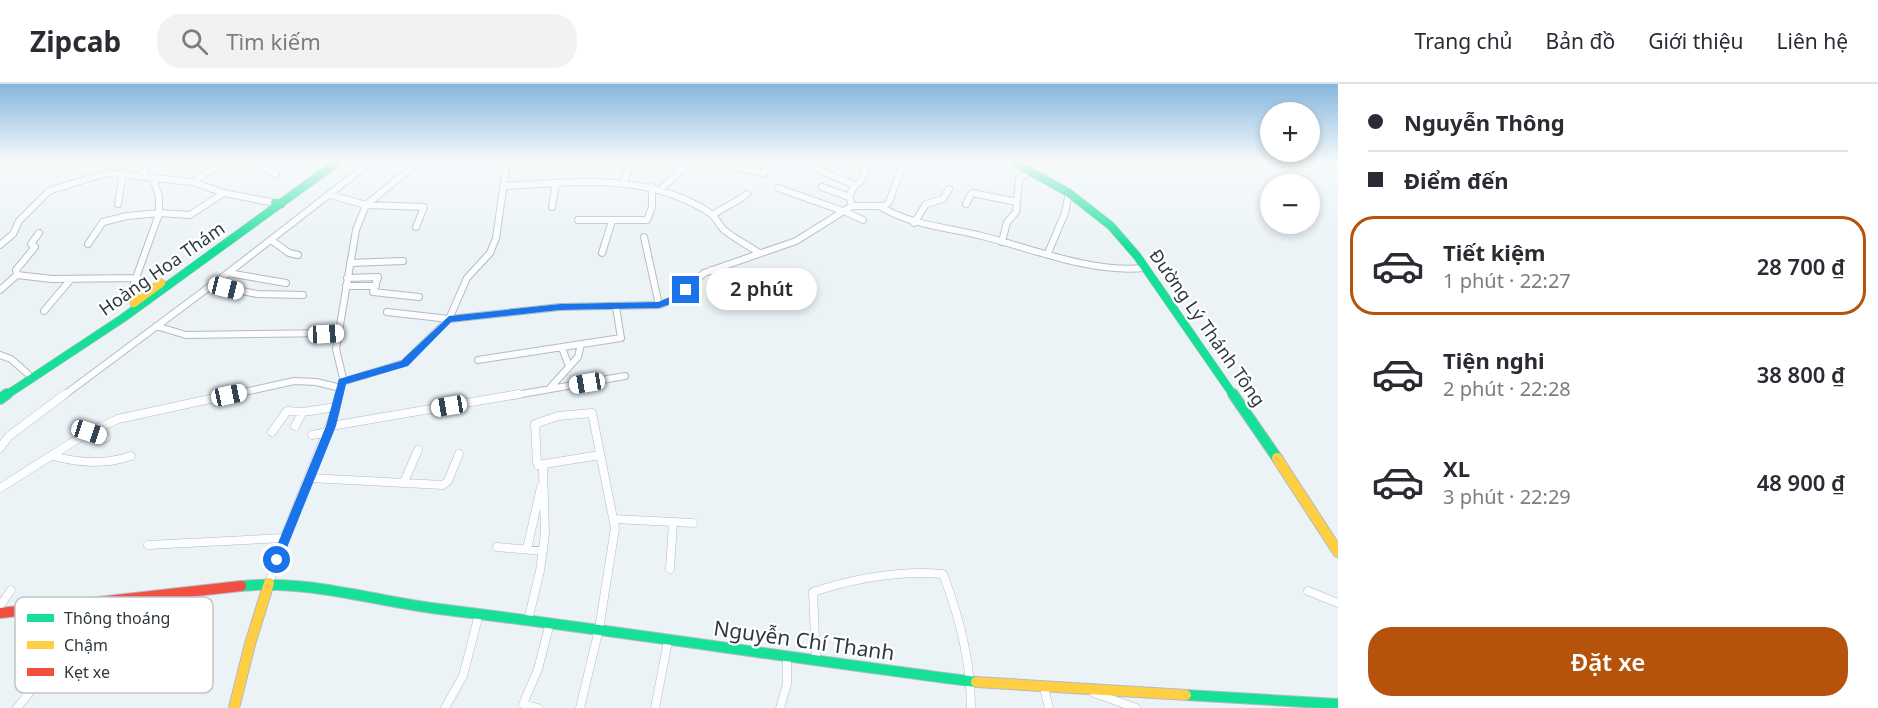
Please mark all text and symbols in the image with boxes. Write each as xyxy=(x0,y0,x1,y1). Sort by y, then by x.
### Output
search box xyxy=(157,14,577,68)
text: Zipcab xyxy=(30,22,121,60)
icon: search xyxy=(178,25,211,58)
text: Tìm kiếm xyxy=(226,26,321,56)
text: Trang chủ xyxy=(1415,27,1513,55)
text: Bản đồ xyxy=(1546,27,1615,55)
text: Giới thiệu xyxy=(1648,27,1743,55)
text: Liên hệ xyxy=(1776,27,1848,55)
map controls xyxy=(1260,102,1320,234)
button: + xyxy=(1260,102,1320,162)
text: Nguyễn Thông xyxy=(1404,107,1565,137)
text: Điểm đến xyxy=(1404,165,1509,195)
button: − xyxy=(1260,174,1320,234)
street label: Hoàng Hoa Thám xyxy=(94,216,229,321)
text: Tiết kiệm xyxy=(1443,237,1545,267)
icon: car xyxy=(1371,239,1425,293)
street label: Đường Lý Thánh Tông xyxy=(1144,244,1271,411)
text: 28 700 ₫ xyxy=(1757,251,1845,281)
text: 1 phút · 22:27 xyxy=(1443,267,1571,294)
callout: 2 phút xyxy=(707,269,818,311)
car xyxy=(206,275,246,301)
text: 2 phút xyxy=(730,275,793,302)
route end xyxy=(672,276,699,303)
car xyxy=(308,324,344,344)
text: Tiện nghi xyxy=(1443,345,1545,375)
icon: car xyxy=(1371,347,1425,401)
text: 38 800 ₫ xyxy=(1757,359,1845,389)
car xyxy=(568,371,606,395)
text: 2 phút · 22:28 xyxy=(1443,375,1571,402)
car xyxy=(210,382,248,408)
car xyxy=(430,394,468,418)
car xyxy=(69,418,109,446)
text: XL xyxy=(1443,453,1470,483)
icon: car xyxy=(1371,455,1425,509)
text: 48 900 ₫ xyxy=(1757,467,1845,497)
text: 3 phút · 22:29 xyxy=(1443,483,1571,510)
route start xyxy=(263,546,290,573)
legend xyxy=(15,597,213,693)
text: Thông thoáng xyxy=(64,607,170,629)
street label: Nguyễn Chí Thanh xyxy=(712,613,896,667)
button: Đặt xe xyxy=(1368,627,1848,696)
text: Chậm xyxy=(64,634,108,656)
text: Kẹt xe xyxy=(64,661,110,683)

